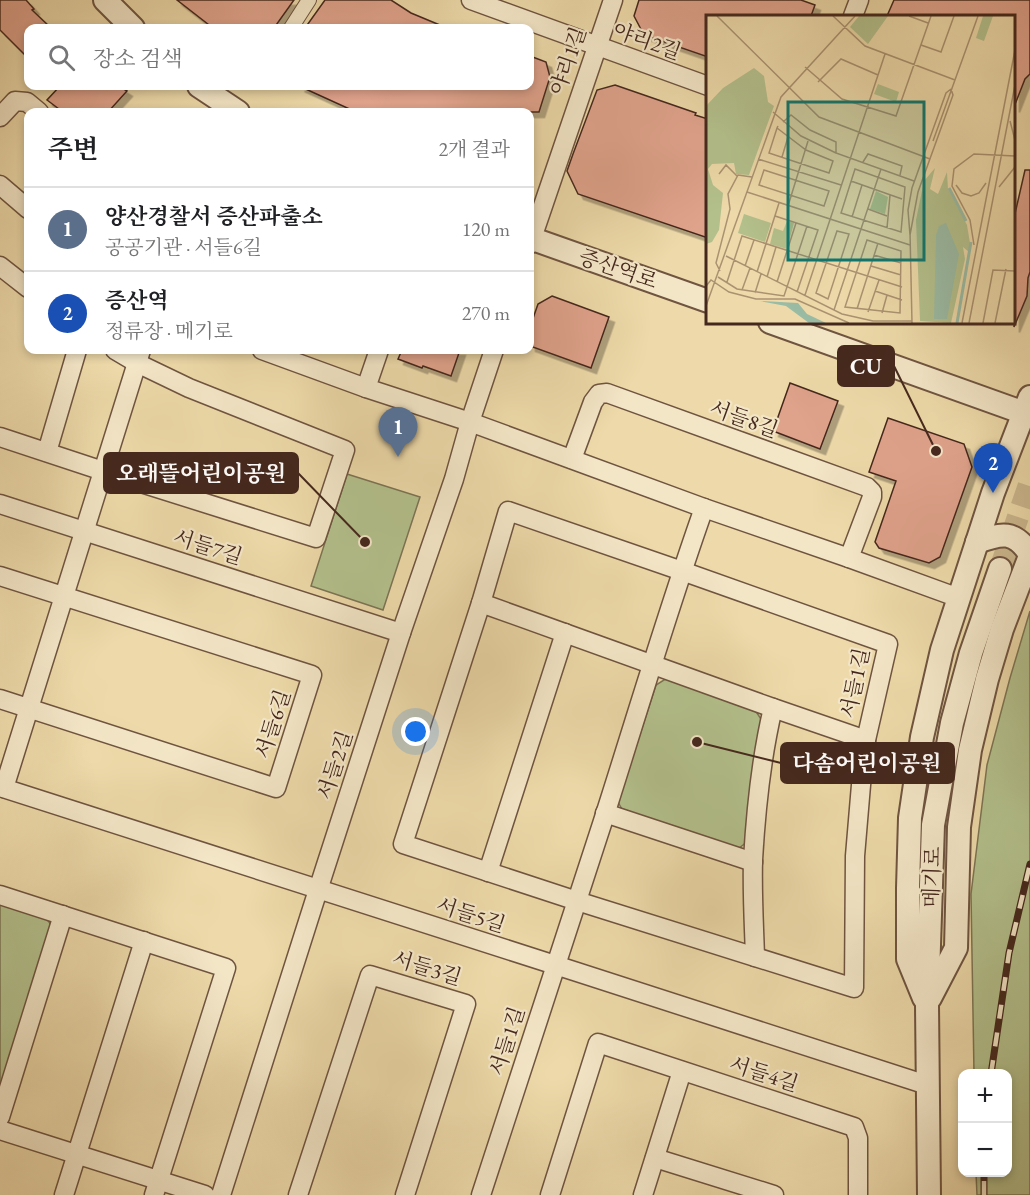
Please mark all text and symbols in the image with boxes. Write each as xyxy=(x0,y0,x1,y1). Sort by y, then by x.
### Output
inset map xyxy=(706,15,1015,324)
street label: 야리2길 xyxy=(609,16,685,65)
street label: 야리1길 xyxy=(543,23,592,99)
search box xyxy=(24,24,534,90)
icon: search xyxy=(45,41,78,74)
text: 장소 검색 xyxy=(93,44,182,73)
text: 주변 xyxy=(48,132,98,166)
text: 2개 결과 xyxy=(438,136,510,162)
text: 양산경찰서 증산파출소 xyxy=(105,202,323,231)
text: 1 xyxy=(62,216,73,242)
text: 120 m xyxy=(462,216,510,242)
text: 공공기관 · 서들6길 xyxy=(105,234,262,260)
street label: 증산역로 xyxy=(575,243,661,295)
text: 증산역 xyxy=(105,286,169,315)
text: 2 xyxy=(62,300,73,326)
text: 270 m xyxy=(462,300,510,326)
text: 정류장 · 메기로 xyxy=(105,318,233,344)
callout: CU xyxy=(838,346,894,386)
text: CU xyxy=(850,352,883,381)
street label: 서들8길 xyxy=(706,394,782,443)
pin: 1 xyxy=(378,408,418,457)
pin: 2 xyxy=(974,444,1012,493)
callout: 오래뜰어린이공원 xyxy=(104,453,298,493)
text: 오래뜰어린이공원 xyxy=(116,459,286,488)
street label: 서들7길 xyxy=(170,523,246,570)
street label: 서들1길 xyxy=(834,645,875,720)
street label: 서들6길 xyxy=(249,686,296,762)
your location xyxy=(401,717,430,746)
street label: 서들2길 xyxy=(311,727,358,803)
callout: 다솜어린이공원 xyxy=(781,743,954,783)
text: 다솜어린이공원 xyxy=(793,749,941,778)
street label: 메기로 xyxy=(917,846,946,908)
street label: 서들5길 xyxy=(433,891,509,938)
street label: 서들3길 xyxy=(389,944,465,991)
street label: 서들1길 xyxy=(483,1003,530,1079)
street label: 서들4길 xyxy=(726,1050,802,1097)
map controls xyxy=(958,1069,1012,1177)
button: + xyxy=(958,1069,1012,1123)
button: − xyxy=(958,1123,1012,1177)

